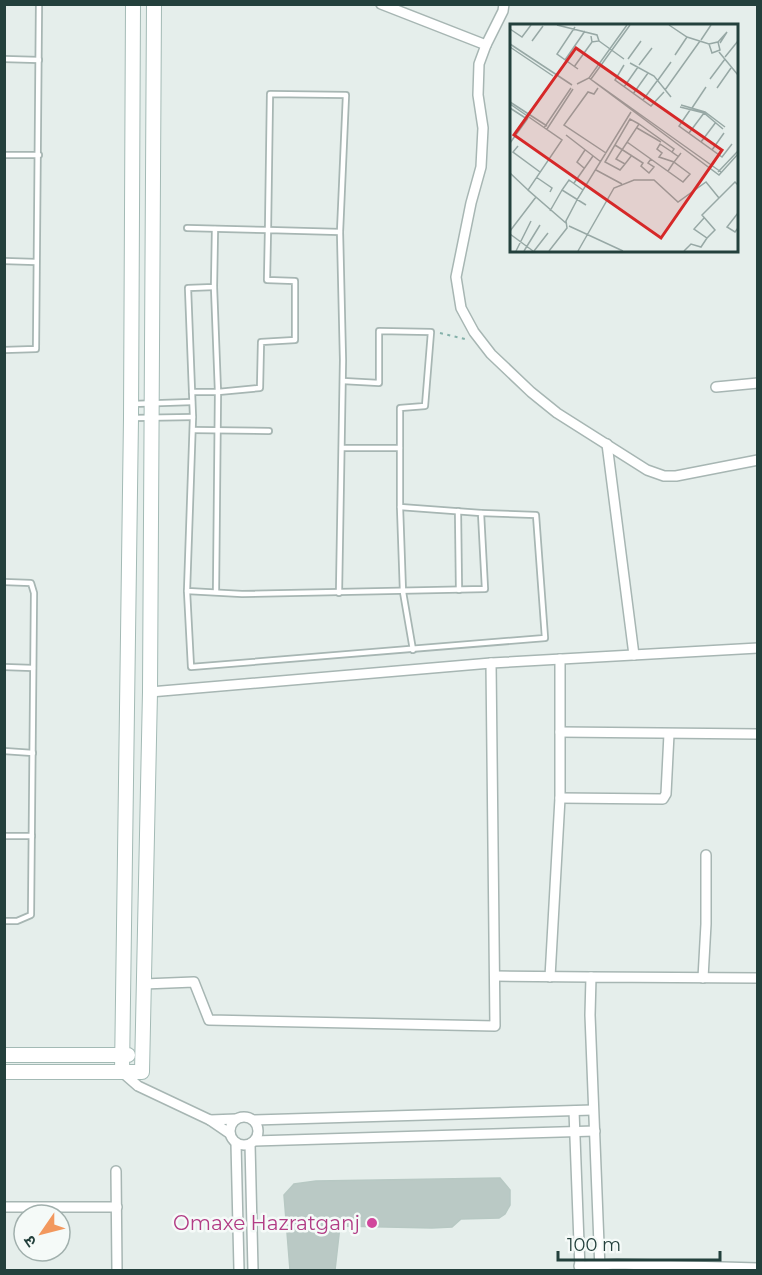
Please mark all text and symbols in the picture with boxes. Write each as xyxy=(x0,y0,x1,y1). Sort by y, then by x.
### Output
inset map xyxy=(510,24,738,252)
north arrow xyxy=(12,1203,72,1263)
place label: Omaxe Hazratganj xyxy=(173,1211,360,1235)
marker: Omaxe Hazratganj xyxy=(365,1216,379,1230)
scale bar xyxy=(558,1224,720,1262)
text: उ xyxy=(19,1232,41,1251)
text: 100 m xyxy=(567,1234,621,1256)

